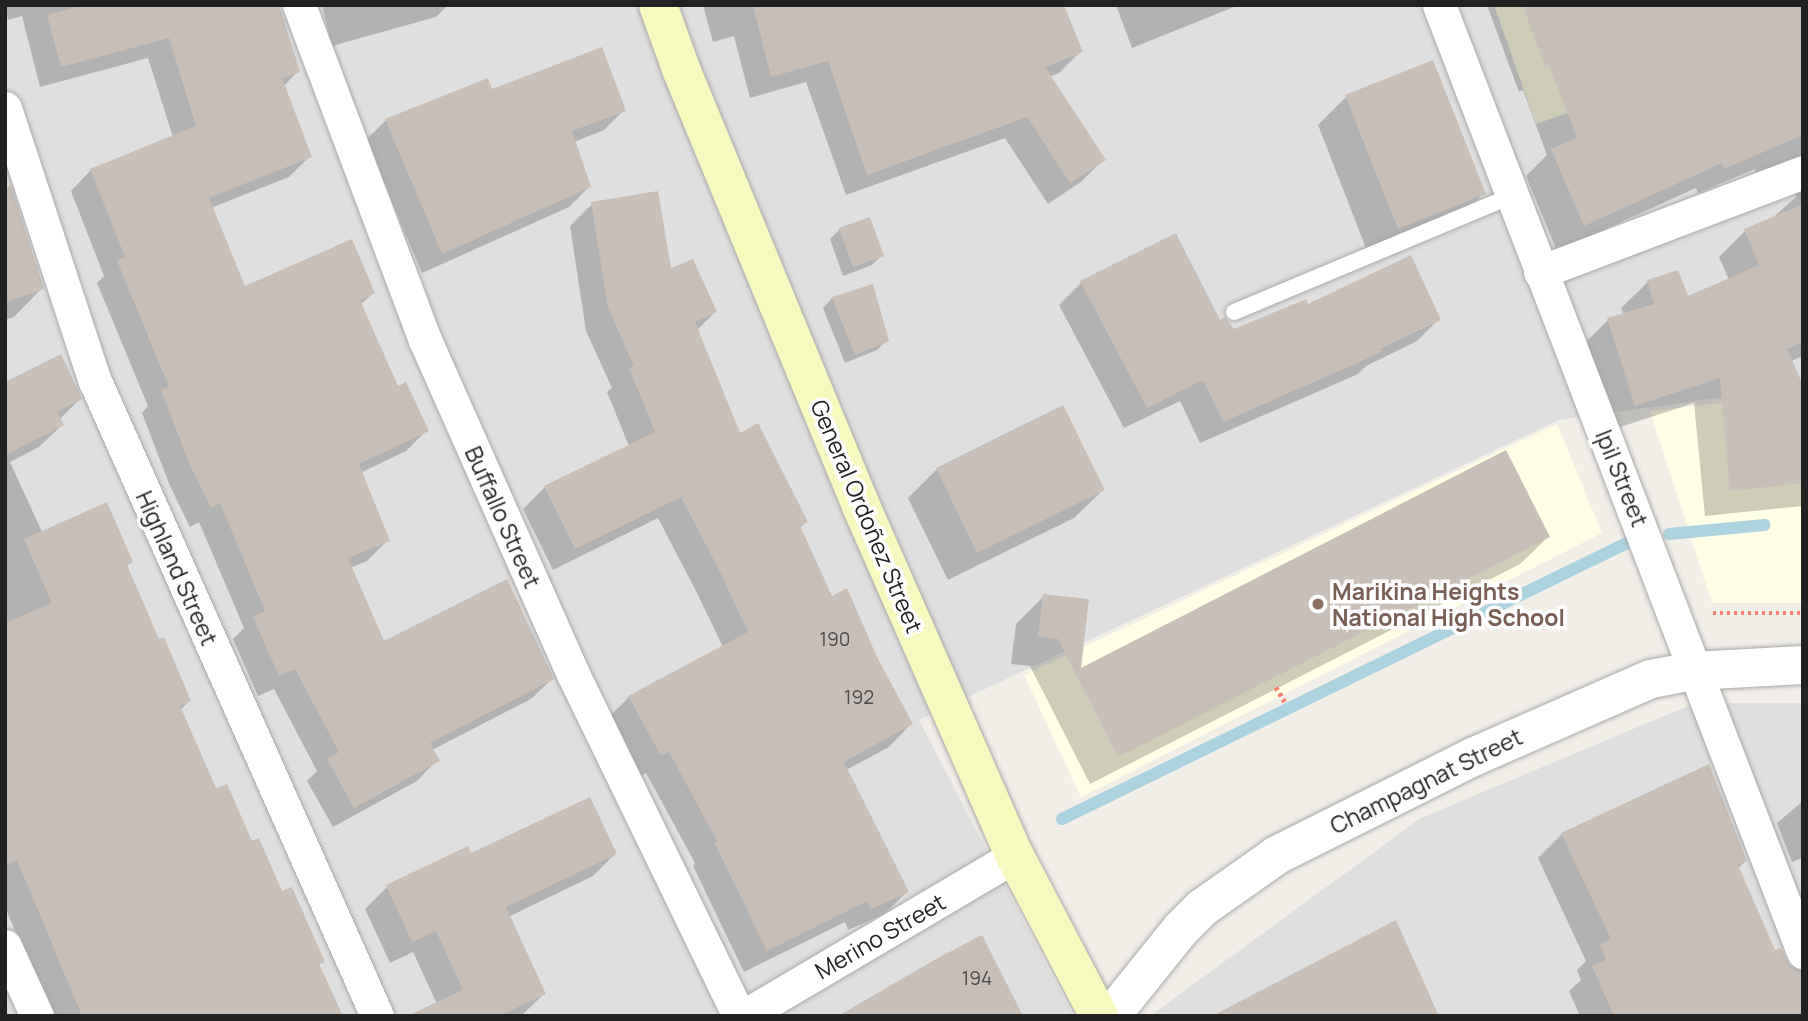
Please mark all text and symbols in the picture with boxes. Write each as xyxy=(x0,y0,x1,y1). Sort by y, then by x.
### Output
street label: General Ordoñez Street xyxy=(805,395,929,637)
street label: Ipil Street xyxy=(1590,426,1654,530)
street label: Buffallo Street xyxy=(459,442,547,592)
street label: Highland Street xyxy=(131,487,223,649)
place label: Marikina Heights National High School xyxy=(1332,577,1565,631)
marker: Marikina Heights National High School xyxy=(1310,596,1326,612)
house number: 190 xyxy=(820,629,850,651)
house number: 192 xyxy=(844,687,874,709)
street label: Champagnat Street xyxy=(1325,723,1527,839)
street label: Merino Street xyxy=(810,888,950,984)
house number: 194 xyxy=(962,968,992,990)

